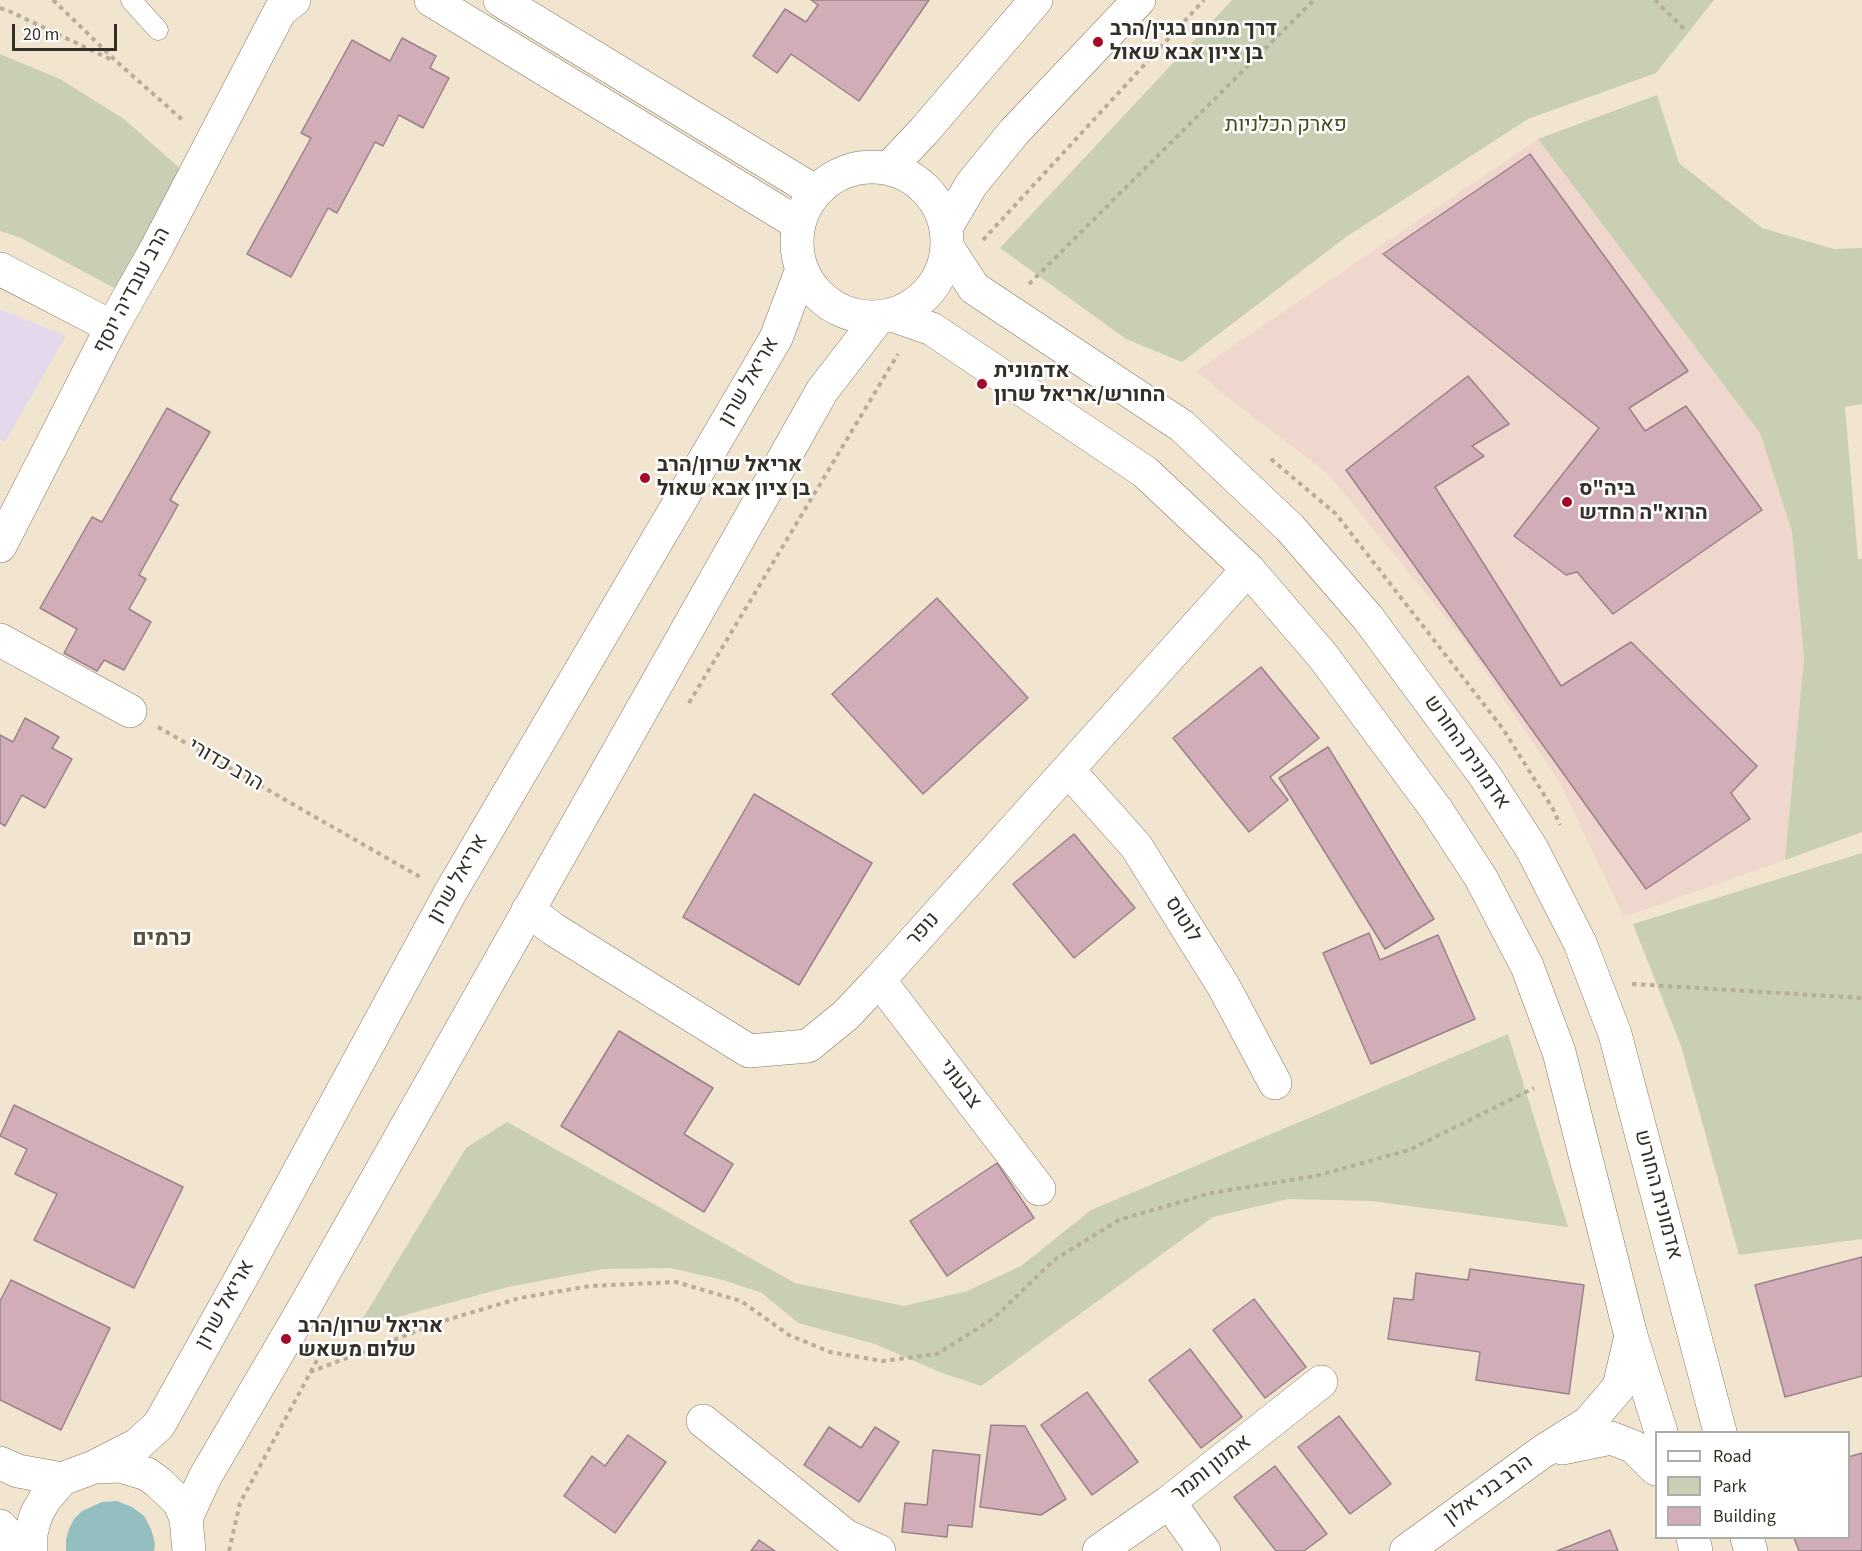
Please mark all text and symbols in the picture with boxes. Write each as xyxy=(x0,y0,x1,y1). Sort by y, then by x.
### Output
scale bar xyxy=(15,12,120,50)
place label: דרך מנחם בגין/הרב בן ציון אבא שאול xyxy=(1110,17,1277,67)
text: 20 m xyxy=(23,22,59,47)
marker: דרך מנחם בגין/הרב בן ציון אבא שאול xyxy=(1091,35,1105,49)
park label: פארק הכלניות xyxy=(1225,113,1347,139)
street label: הרב עובדיה יוסף xyxy=(89,223,177,359)
street label: אריאל שרון xyxy=(715,333,785,431)
place label: אדמונית החורש/אריאל שרון xyxy=(994,359,1166,409)
marker: אדמונית החורש/אריאל שרון xyxy=(975,377,989,391)
place label: אריאל שרון/הרב בן ציון אבא שאול xyxy=(657,453,810,503)
marker: אריאל שרון/הרב בן ציון אבא שאול xyxy=(638,471,652,485)
place label: ביה"ס הרוא"ה החדש xyxy=(1579,477,1708,527)
marker: ביה"ס הרוא"ה החדש xyxy=(1560,495,1574,509)
street label: אדמונית החורש xyxy=(1417,691,1515,815)
street label: הרב כדורי xyxy=(183,734,267,798)
street label: אריאל שרון xyxy=(424,830,494,928)
street label: לוטוס xyxy=(1158,892,1206,948)
street label: נופר xyxy=(902,908,946,952)
district label: כרמים xyxy=(132,927,192,953)
street label: צבעוני xyxy=(932,1056,986,1114)
street label: אדמונית החורש xyxy=(1628,1127,1686,1263)
street label: אריאל שרון xyxy=(191,1256,261,1354)
place label: אריאל שרון/הרב שלום משאש xyxy=(298,1314,443,1364)
marker: אריאל שרון/הרב שלום משאש xyxy=(279,1332,293,1346)
street label: אמנון ותמר xyxy=(1167,1430,1257,1508)
legend xyxy=(1655,1431,1850,1539)
text: Road xyxy=(1713,1444,1752,1469)
street label: הרב בני אלון xyxy=(1440,1450,1538,1532)
text: Park xyxy=(1713,1474,1747,1499)
text: Building xyxy=(1713,1504,1776,1529)

